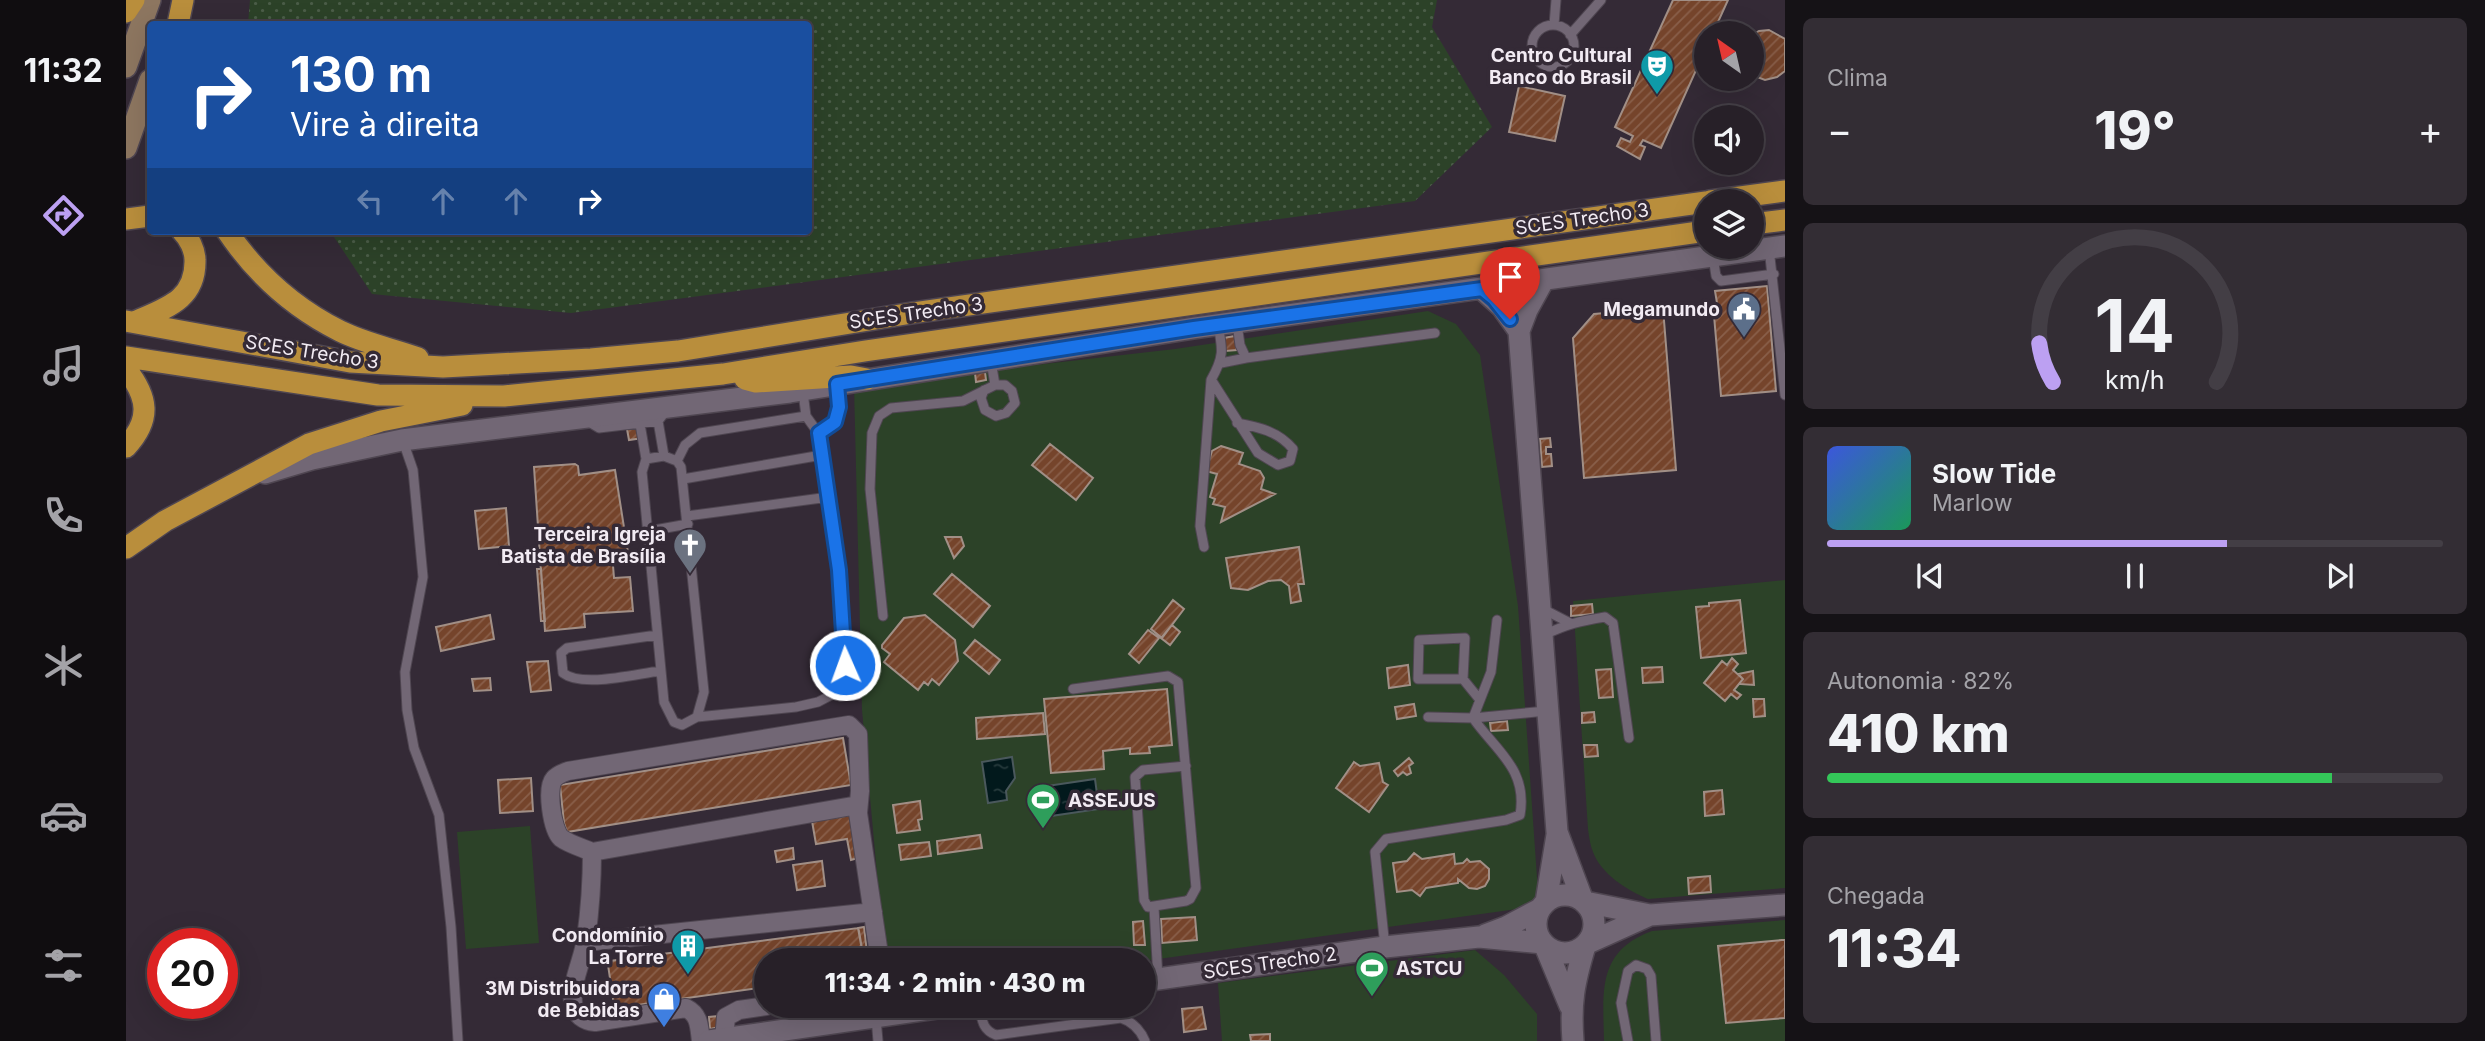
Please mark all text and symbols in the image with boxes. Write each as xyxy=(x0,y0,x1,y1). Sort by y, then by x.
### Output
north arrow xyxy=(1694,21,1764,91)
map controls xyxy=(1694,21,1764,259)
place label: Centro Cultural Banco do Brasil xyxy=(1489,44,1632,89)
text: 130 m xyxy=(290,45,432,104)
theatre icon: Centro Cultural Banco do Brasil xyxy=(1638,47,1676,96)
icon: right xyxy=(175,49,266,140)
text: 11:32 xyxy=(23,51,103,90)
text: Clima xyxy=(1827,64,1888,92)
text: 19° xyxy=(2094,99,2176,162)
text: Vire à direita xyxy=(290,105,480,144)
button: sound xyxy=(1694,105,1764,175)
text: − xyxy=(1827,107,1852,153)
text: + xyxy=(2418,107,2443,153)
icon: left xyxy=(351,182,389,220)
icon: ahead xyxy=(424,182,462,220)
icon: ahead xyxy=(497,182,535,220)
icon: right xyxy=(570,182,608,220)
button: layers xyxy=(1694,189,1764,259)
icon: directions xyxy=(39,191,88,240)
street label: SCES Trecho 3 xyxy=(1514,198,1650,240)
pin xyxy=(1480,247,1540,319)
icon: arrive xyxy=(1491,258,1529,296)
text: 14 xyxy=(2095,281,2175,370)
public building icon: Megamundo xyxy=(1725,290,1763,339)
street label: SCES Trecho 3 xyxy=(848,292,984,334)
place label: Megamundo xyxy=(1603,298,1720,321)
street label: SCES Trecho 3 xyxy=(244,330,380,374)
icon: music xyxy=(39,341,88,390)
text: km/h xyxy=(2105,365,2165,395)
text: Slow Tide xyxy=(1932,458,2056,489)
text: Marlow xyxy=(1932,489,2012,517)
icon: phone xyxy=(39,491,88,540)
place label: Terceira Igreja Batista de Brasília xyxy=(501,523,666,568)
church icon: Terceira Igreja Batista de Brasília xyxy=(671,526,709,575)
icon: previous xyxy=(1911,557,1949,595)
icon: pause xyxy=(2116,557,2154,595)
icon: next xyxy=(2321,557,2359,595)
position arrow xyxy=(808,628,882,702)
icon: climate xyxy=(39,641,88,690)
text: Autonomia · 82% xyxy=(1827,667,2014,695)
text: 410 km xyxy=(1827,702,2010,765)
sports icon: ASSEJUS xyxy=(1024,781,1062,830)
place label: ASSEJUS xyxy=(1068,789,1156,812)
icon: car xyxy=(39,791,88,840)
text: Chegada xyxy=(1827,882,1925,910)
text: 11:34 xyxy=(1827,917,1961,980)
place label: Condomínio La Torre xyxy=(552,924,664,969)
building icon: Condomínio La Torre xyxy=(669,927,707,976)
speed limit sign: 20 xyxy=(147,928,238,1019)
icon: filters xyxy=(39,941,88,990)
street label: SCES Trecho 2 xyxy=(1202,942,1338,984)
sports icon: ASTCU xyxy=(1353,949,1391,998)
place label: ASTCU xyxy=(1396,957,1462,980)
text: 11:34 · 2 min · 430 m xyxy=(824,967,1086,998)
place label: 3M Distribuidora de Bebidas xyxy=(485,977,640,1022)
shop icon: 3M Distribuidora de Bebidas xyxy=(645,980,683,1029)

